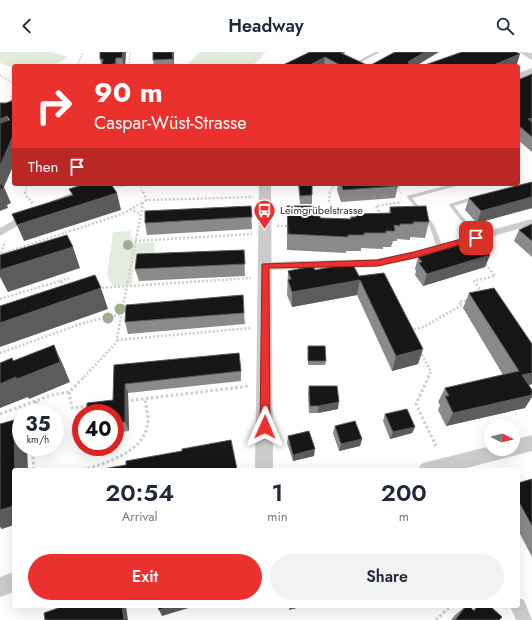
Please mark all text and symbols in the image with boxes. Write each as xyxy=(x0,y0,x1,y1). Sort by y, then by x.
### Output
text: Headway xyxy=(228,13,304,39)
icon: back xyxy=(16,15,38,37)
icon: search xyxy=(494,15,516,37)
text: 90 m xyxy=(94,72,163,113)
icon: right xyxy=(28,80,80,132)
text: Caspar-Wüst-Strasse xyxy=(94,110,247,136)
text: Then xyxy=(28,156,58,178)
icon: arrive xyxy=(66,156,88,178)
bus stop icon: Leimgrübelstrasse xyxy=(252,197,278,230)
place label: Leimgrübelstrasse xyxy=(280,202,363,218)
pin xyxy=(459,221,493,255)
icon: arrive xyxy=(465,227,487,249)
speed limit sign: 40 xyxy=(72,404,124,456)
position arrow xyxy=(244,406,286,448)
text: 35 xyxy=(25,410,51,439)
north arrow xyxy=(484,420,520,456)
map controls xyxy=(484,420,520,456)
text: km/h xyxy=(27,432,49,447)
text: 20:54 xyxy=(105,475,174,510)
text: 1 xyxy=(272,475,283,510)
text: 200 xyxy=(381,475,427,510)
text: Arrival xyxy=(122,507,158,526)
text: min xyxy=(267,507,288,526)
text: m xyxy=(399,507,409,526)
button: Exit xyxy=(28,554,262,600)
button: Share xyxy=(270,554,504,600)

